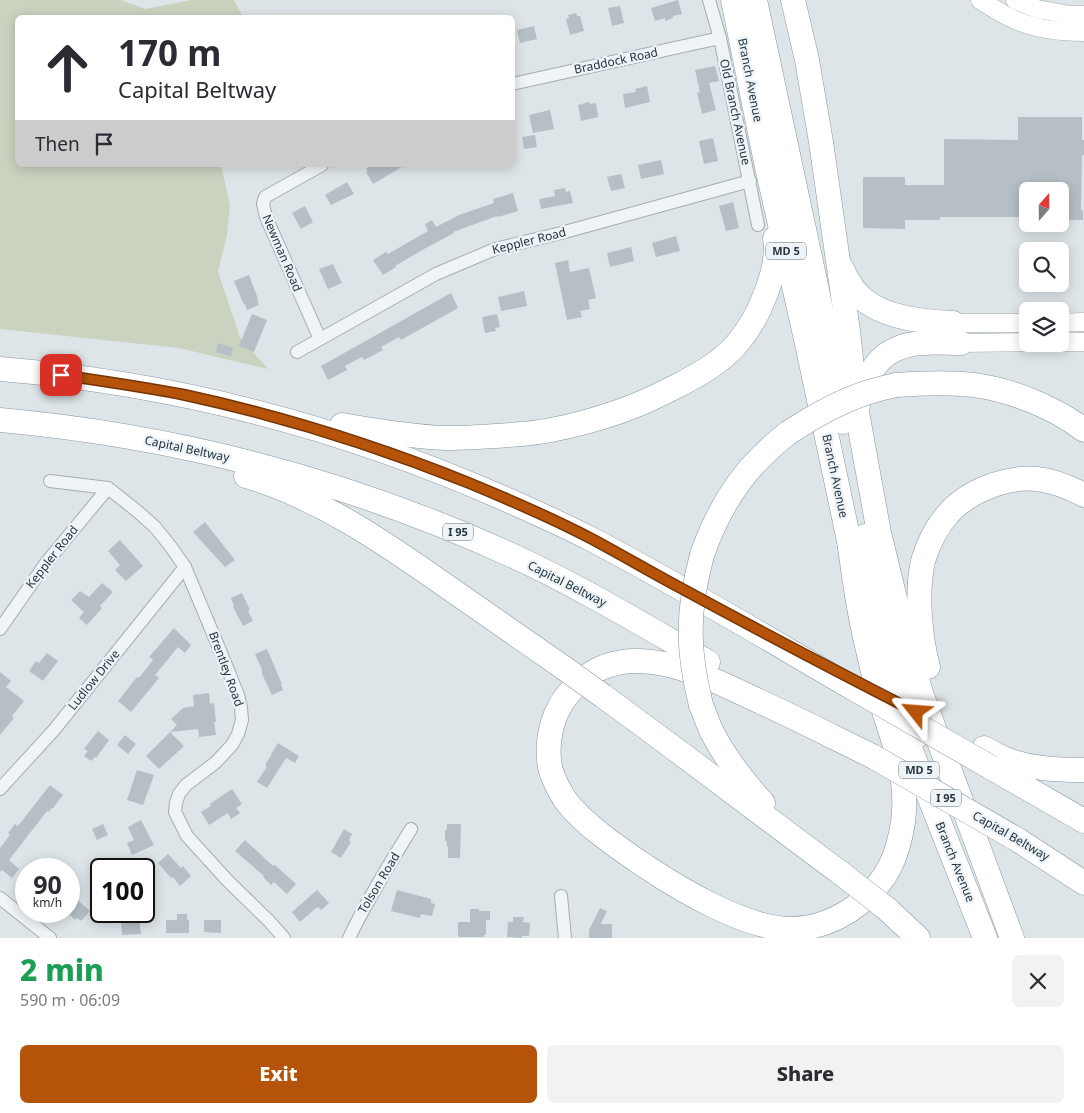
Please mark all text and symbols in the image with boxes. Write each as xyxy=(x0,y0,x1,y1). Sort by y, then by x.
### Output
text: 170 m xyxy=(118,29,221,76)
icon: ahead xyxy=(35,35,100,100)
street label: Branch Avenue xyxy=(734,37,767,124)
street label: Braddock Road xyxy=(572,43,659,78)
street label: Old Branch Avenue xyxy=(716,57,755,167)
text: Capital Beltway xyxy=(118,74,276,104)
icon: arrive xyxy=(90,130,118,158)
text: Then xyxy=(35,131,80,157)
north arrow xyxy=(1019,182,1069,232)
map controls xyxy=(1019,182,1069,352)
street label: Newman Road xyxy=(259,212,306,294)
street label: Keppler Road xyxy=(490,223,568,258)
road number: MD 5 xyxy=(766,242,806,260)
button: search xyxy=(1019,242,1069,292)
button: layers xyxy=(1019,302,1069,352)
pin xyxy=(40,354,82,396)
icon: arrive xyxy=(47,361,75,389)
street label: Capital Beltway xyxy=(143,431,232,466)
street label: Branch Avenue xyxy=(818,433,853,520)
street label: Keppler Road xyxy=(22,522,82,592)
road number: I 95 xyxy=(443,524,473,540)
street label: Capital Beltway xyxy=(525,556,610,611)
street label: Brentley Road xyxy=(205,629,248,709)
street label: Ludlow Drive xyxy=(64,646,123,714)
position arrow xyxy=(889,685,941,737)
road number: MD 5 xyxy=(899,762,939,778)
road number: I 95 xyxy=(931,790,961,806)
street label: Capital Beltway xyxy=(970,807,1054,865)
street label: Branch Avenue xyxy=(932,819,979,905)
street label: Tolson Road xyxy=(354,849,404,917)
speed limit sign: 100 xyxy=(90,858,155,923)
text: 90 xyxy=(33,867,62,901)
text: km/h xyxy=(33,894,62,911)
text: 2 min xyxy=(20,949,104,990)
button: close xyxy=(1012,955,1064,1007)
text: 590 m · 06:09 xyxy=(20,989,120,1011)
button: Exit xyxy=(20,1045,537,1103)
button: Share xyxy=(547,1045,1064,1103)

